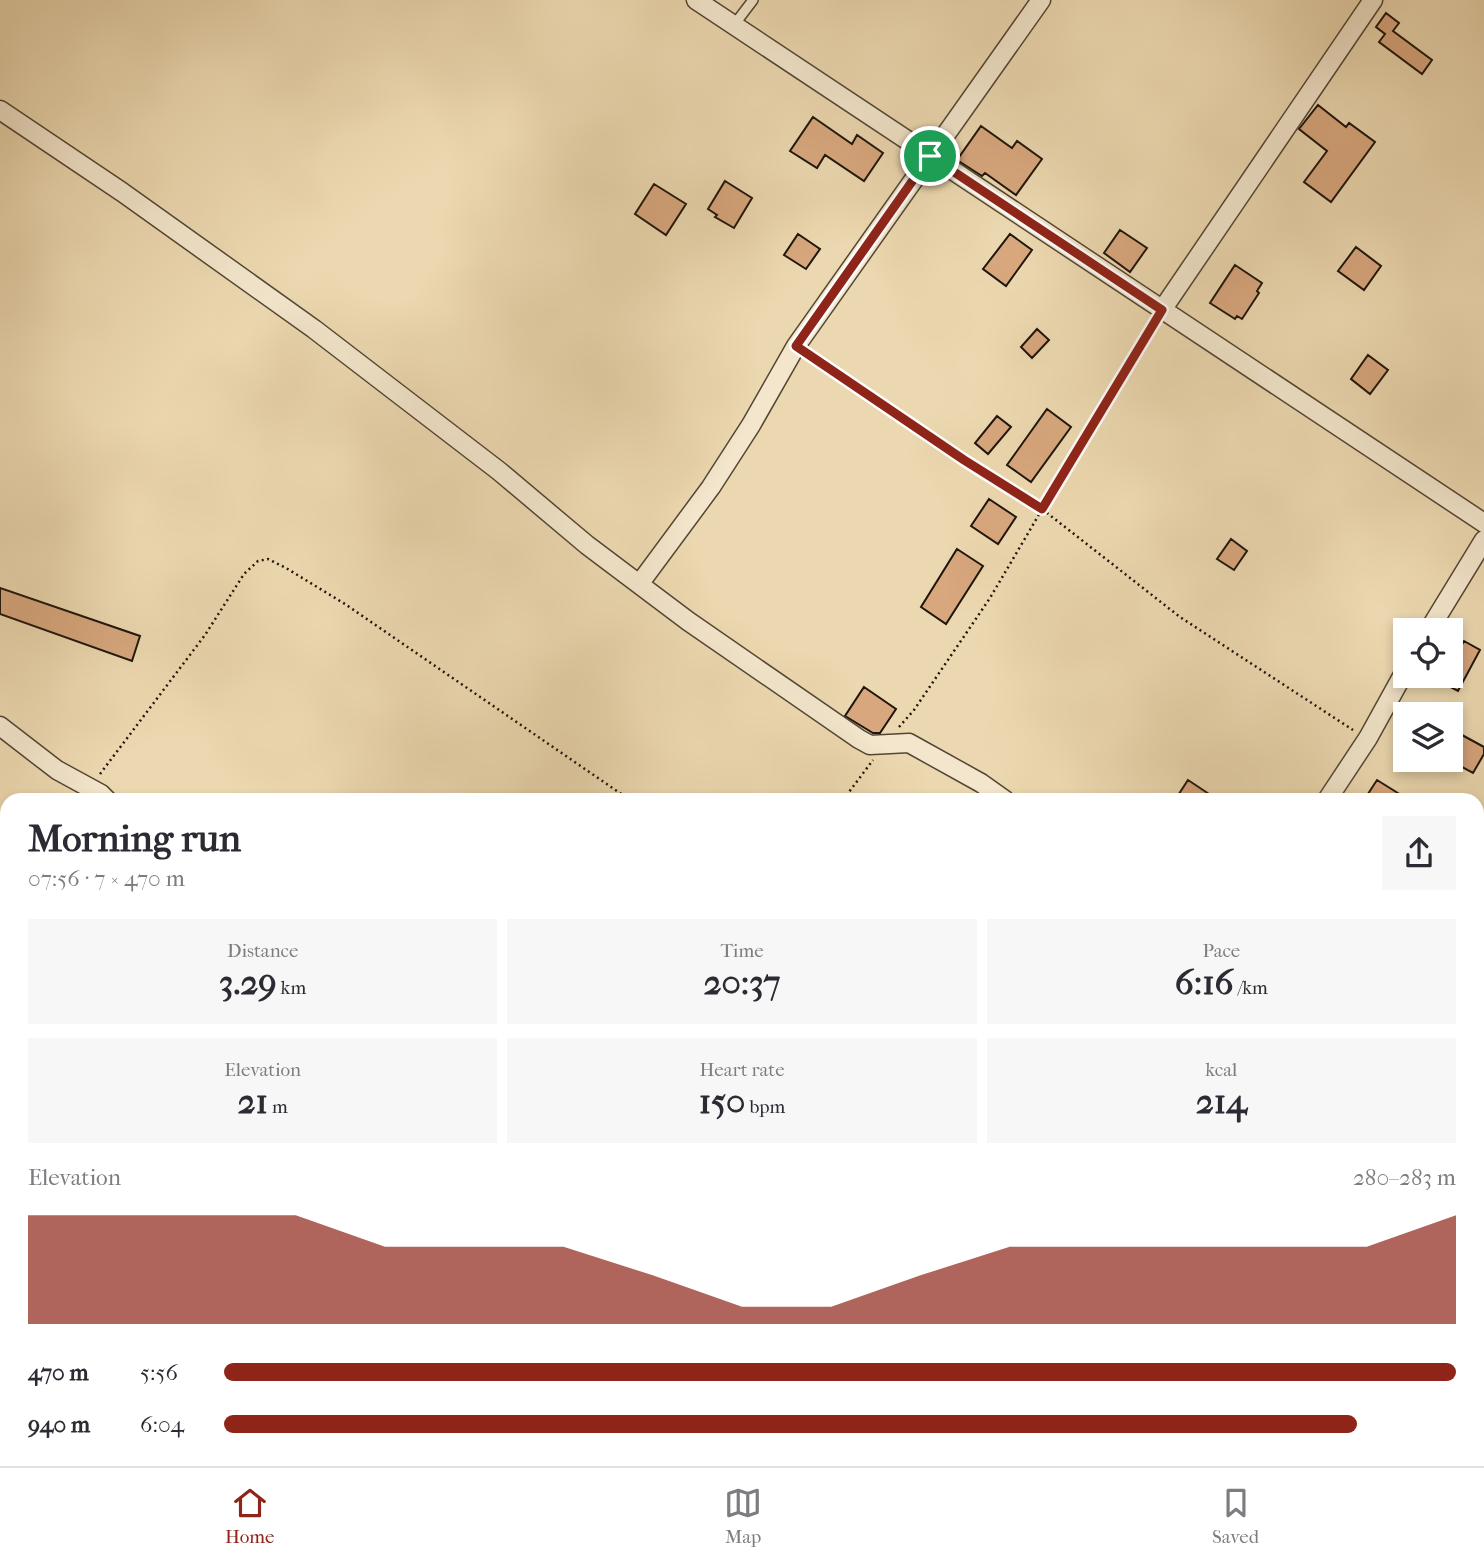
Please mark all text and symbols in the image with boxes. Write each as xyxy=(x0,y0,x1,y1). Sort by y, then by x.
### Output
pin xyxy=(900,126,960,186)
icon: arrive xyxy=(911,137,949,175)
map controls xyxy=(1393,618,1463,772)
button: locate xyxy=(1393,618,1463,688)
button: layers xyxy=(1393,702,1463,772)
text: Morning run xyxy=(28,816,241,861)
button: share xyxy=(1382,816,1456,890)
text: 07:56 · 7 × 470 m xyxy=(28,865,185,892)
text: Distance xyxy=(227,940,298,962)
text: Time xyxy=(720,940,764,962)
text: Pace xyxy=(1202,940,1240,962)
text: 3.29 xyxy=(219,962,277,1003)
text: 20:37 xyxy=(703,962,781,1003)
text: 6:16 xyxy=(1175,962,1234,1003)
text: km xyxy=(277,977,306,999)
text: /km xyxy=(1234,977,1268,999)
text: Elevation xyxy=(224,1059,301,1081)
text: Heart rate xyxy=(699,1059,785,1081)
text: kcal xyxy=(1205,1059,1237,1081)
text: 21 xyxy=(237,1081,268,1122)
text: 150 xyxy=(699,1081,745,1122)
text: 214 xyxy=(1196,1081,1247,1122)
text: m xyxy=(268,1096,288,1118)
text: bpm xyxy=(745,1096,785,1118)
text: Elevation xyxy=(28,1164,121,1191)
text: 280–283 m xyxy=(1353,1164,1456,1191)
text: 470 m xyxy=(28,1359,89,1386)
text: 5:56 xyxy=(140,1359,178,1386)
text: 940 m xyxy=(28,1411,90,1438)
text: 6:04 xyxy=(140,1411,184,1438)
tab: Home xyxy=(225,1484,274,1548)
tab: Map xyxy=(724,1484,762,1548)
tab: Saved xyxy=(1212,1484,1259,1548)

